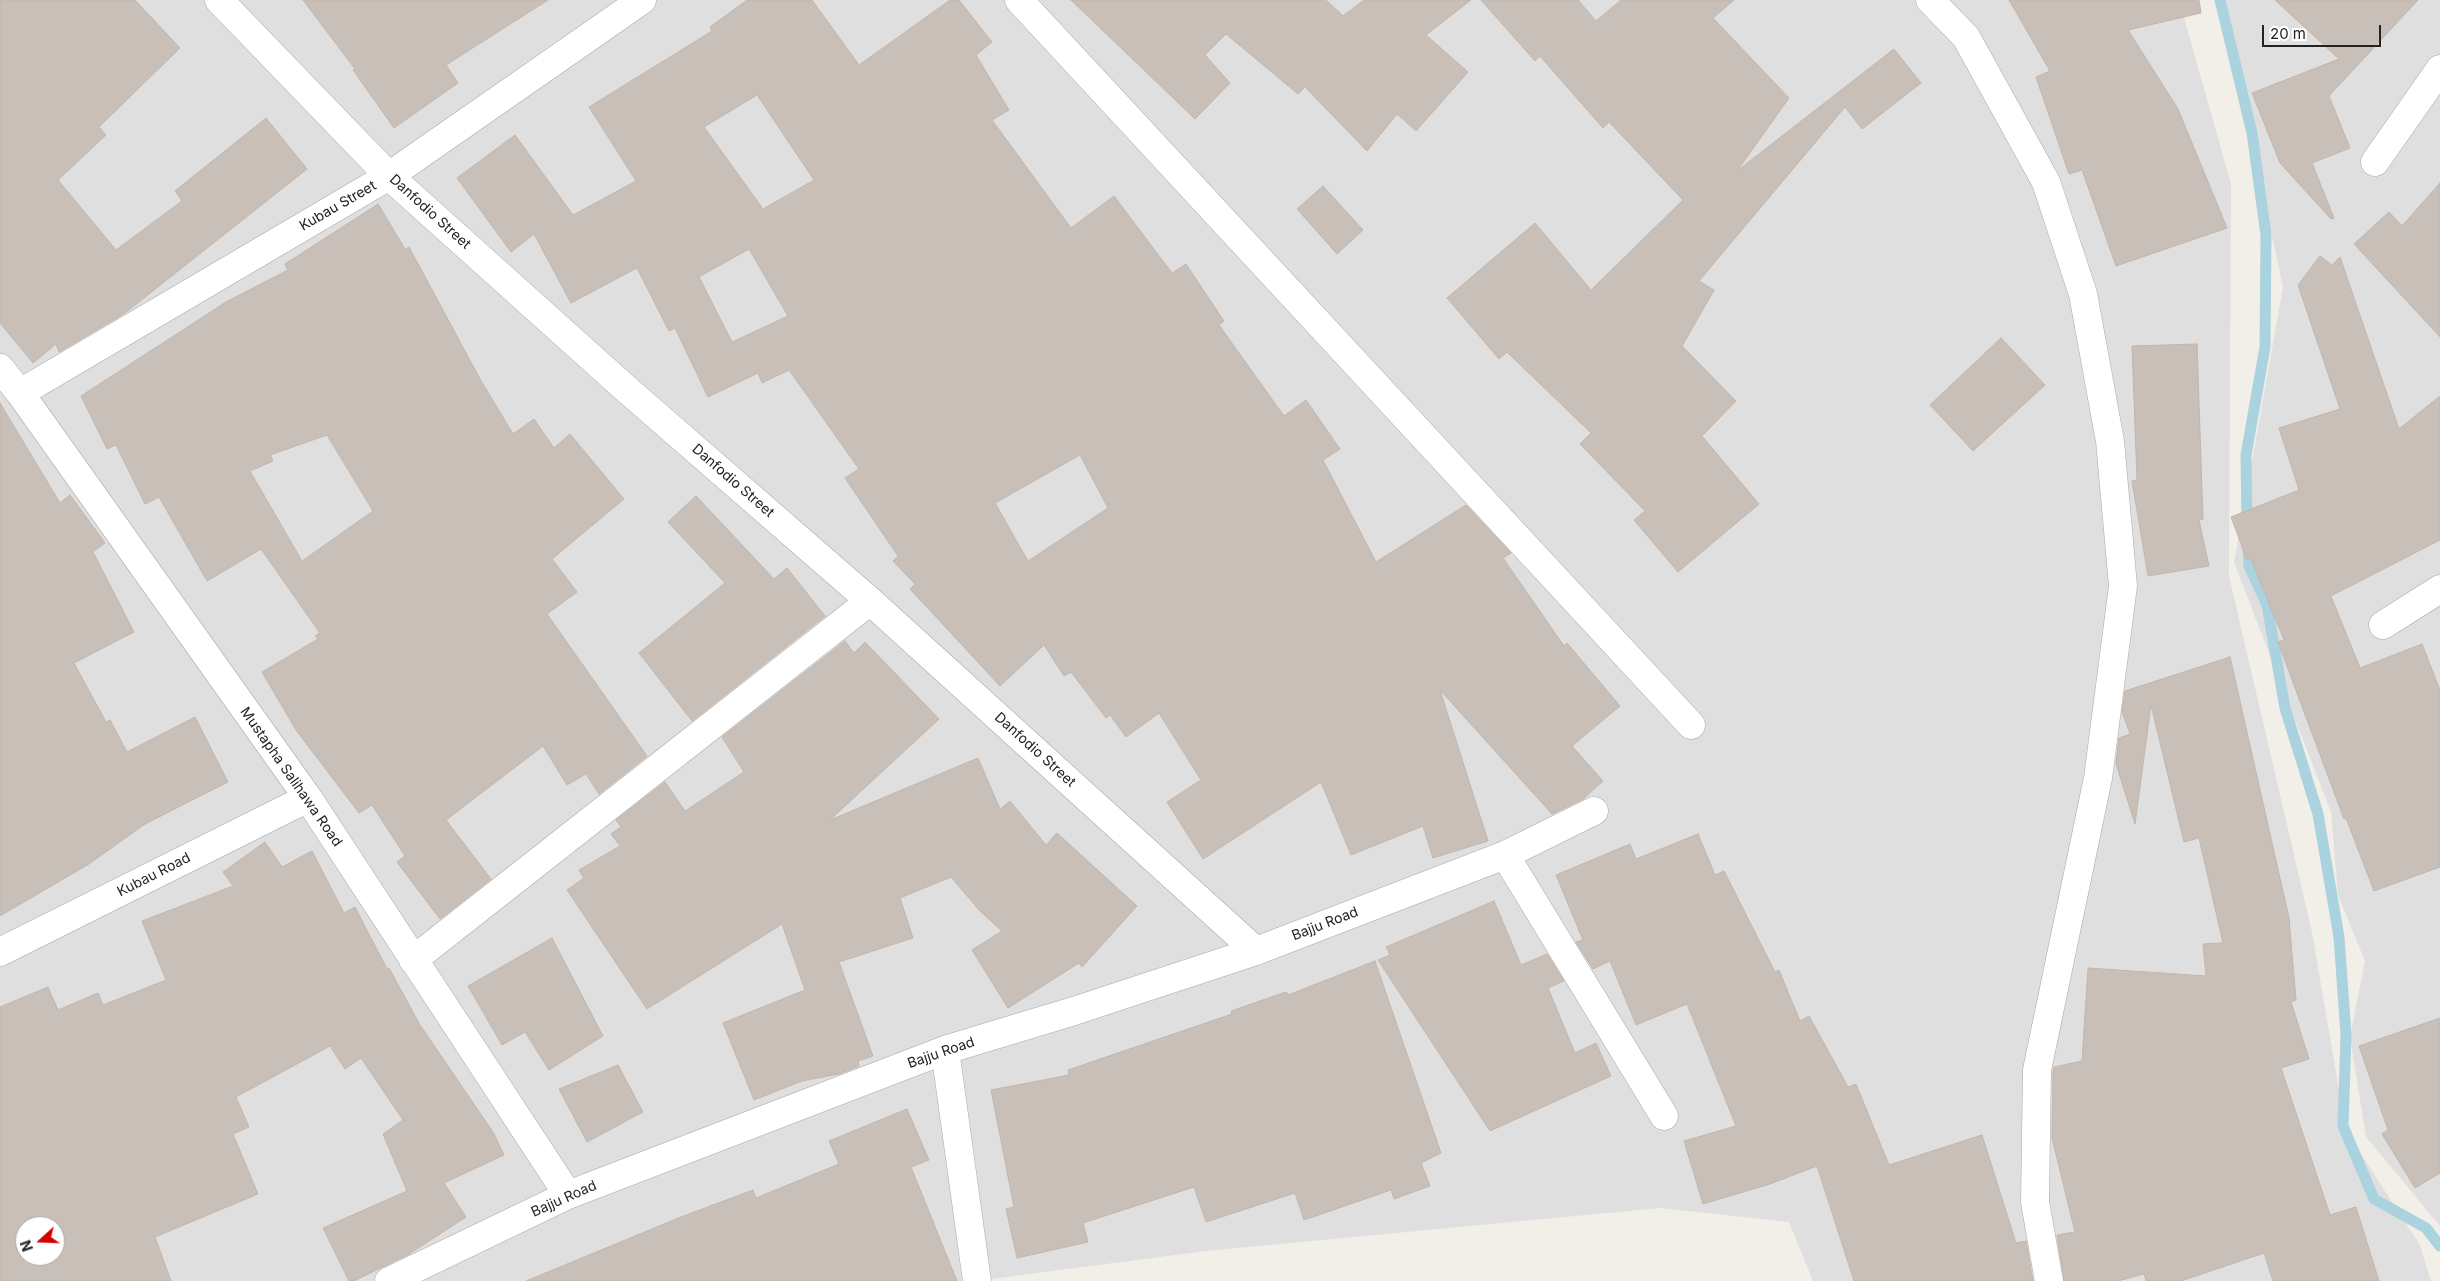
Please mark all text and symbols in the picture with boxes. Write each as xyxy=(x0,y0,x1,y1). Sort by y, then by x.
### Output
scale bar xyxy=(2265,15,2384,47)
text: 20 m xyxy=(2270,24,2306,43)
street label: Danfodio Street xyxy=(386,171,474,253)
street label: Kubau Street xyxy=(297,177,379,235)
street label: Danfodio Street xyxy=(689,441,777,521)
street label: Mustapha Salihawa Road xyxy=(236,704,346,850)
street label: Danfodio Street xyxy=(991,709,1079,791)
street label: Kubau Road xyxy=(115,849,193,901)
street label: Bajju Road xyxy=(1289,904,1361,944)
street label: Bajju Road xyxy=(905,1034,977,1072)
street label: Bajju Road xyxy=(529,1177,599,1221)
north arrow xyxy=(15,1216,65,1266)
text: N xyxy=(17,1238,36,1254)

